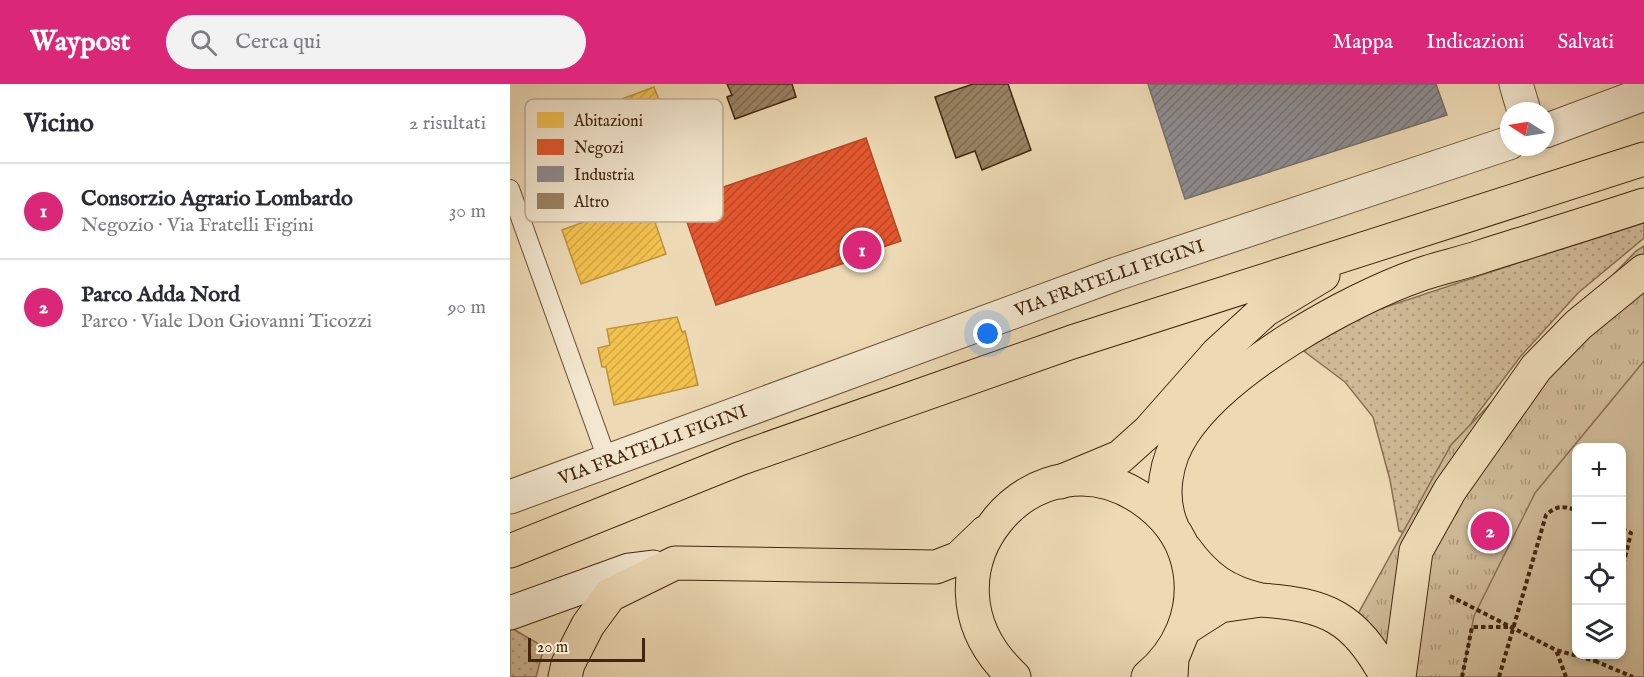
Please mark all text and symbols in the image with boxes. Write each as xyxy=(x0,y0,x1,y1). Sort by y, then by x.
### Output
search box xyxy=(166,15,586,69)
text: Waypost xyxy=(30,25,130,60)
icon: search xyxy=(187,26,220,59)
text: Cerca qui xyxy=(235,28,321,56)
text: Mappa xyxy=(1333,29,1393,56)
text: Indicazioni xyxy=(1426,29,1525,56)
text: Salvati xyxy=(1558,29,1614,56)
legend xyxy=(525,99,723,222)
north arrow xyxy=(1500,102,1554,156)
text: Vicino xyxy=(24,107,94,140)
text: 2 risultati xyxy=(409,111,486,136)
text: Abitazioni xyxy=(573,112,643,132)
text: Negozi xyxy=(574,139,624,159)
text: Industria xyxy=(574,166,635,186)
text: Consorzio Agrario Lombardo xyxy=(81,185,353,213)
text: Altro xyxy=(573,193,610,213)
text: 1 xyxy=(40,199,47,224)
text: 30 m xyxy=(449,199,486,224)
text: Negozio · Via Fratelli Figini xyxy=(81,213,314,238)
pin: 1 xyxy=(842,228,882,272)
street label: VIA FRATELLI FIGINI xyxy=(1011,235,1208,324)
text: Parco Adda Nord xyxy=(81,281,240,309)
text: 2 xyxy=(39,295,48,320)
text: 90 m xyxy=(448,295,486,320)
text: Parco · Viale Don Giovanni Ticozzi xyxy=(81,309,372,334)
your location xyxy=(973,319,1002,348)
street label: VIA FRATELLI FIGINI xyxy=(555,401,751,492)
map controls xyxy=(1572,443,1626,659)
button: + xyxy=(1572,443,1626,497)
button: − xyxy=(1572,497,1626,551)
pin: 2 xyxy=(1470,508,1510,554)
button: locate xyxy=(1572,551,1626,605)
button: layers xyxy=(1572,605,1626,659)
scale bar xyxy=(528,635,645,662)
text: 20 m xyxy=(537,638,568,658)

